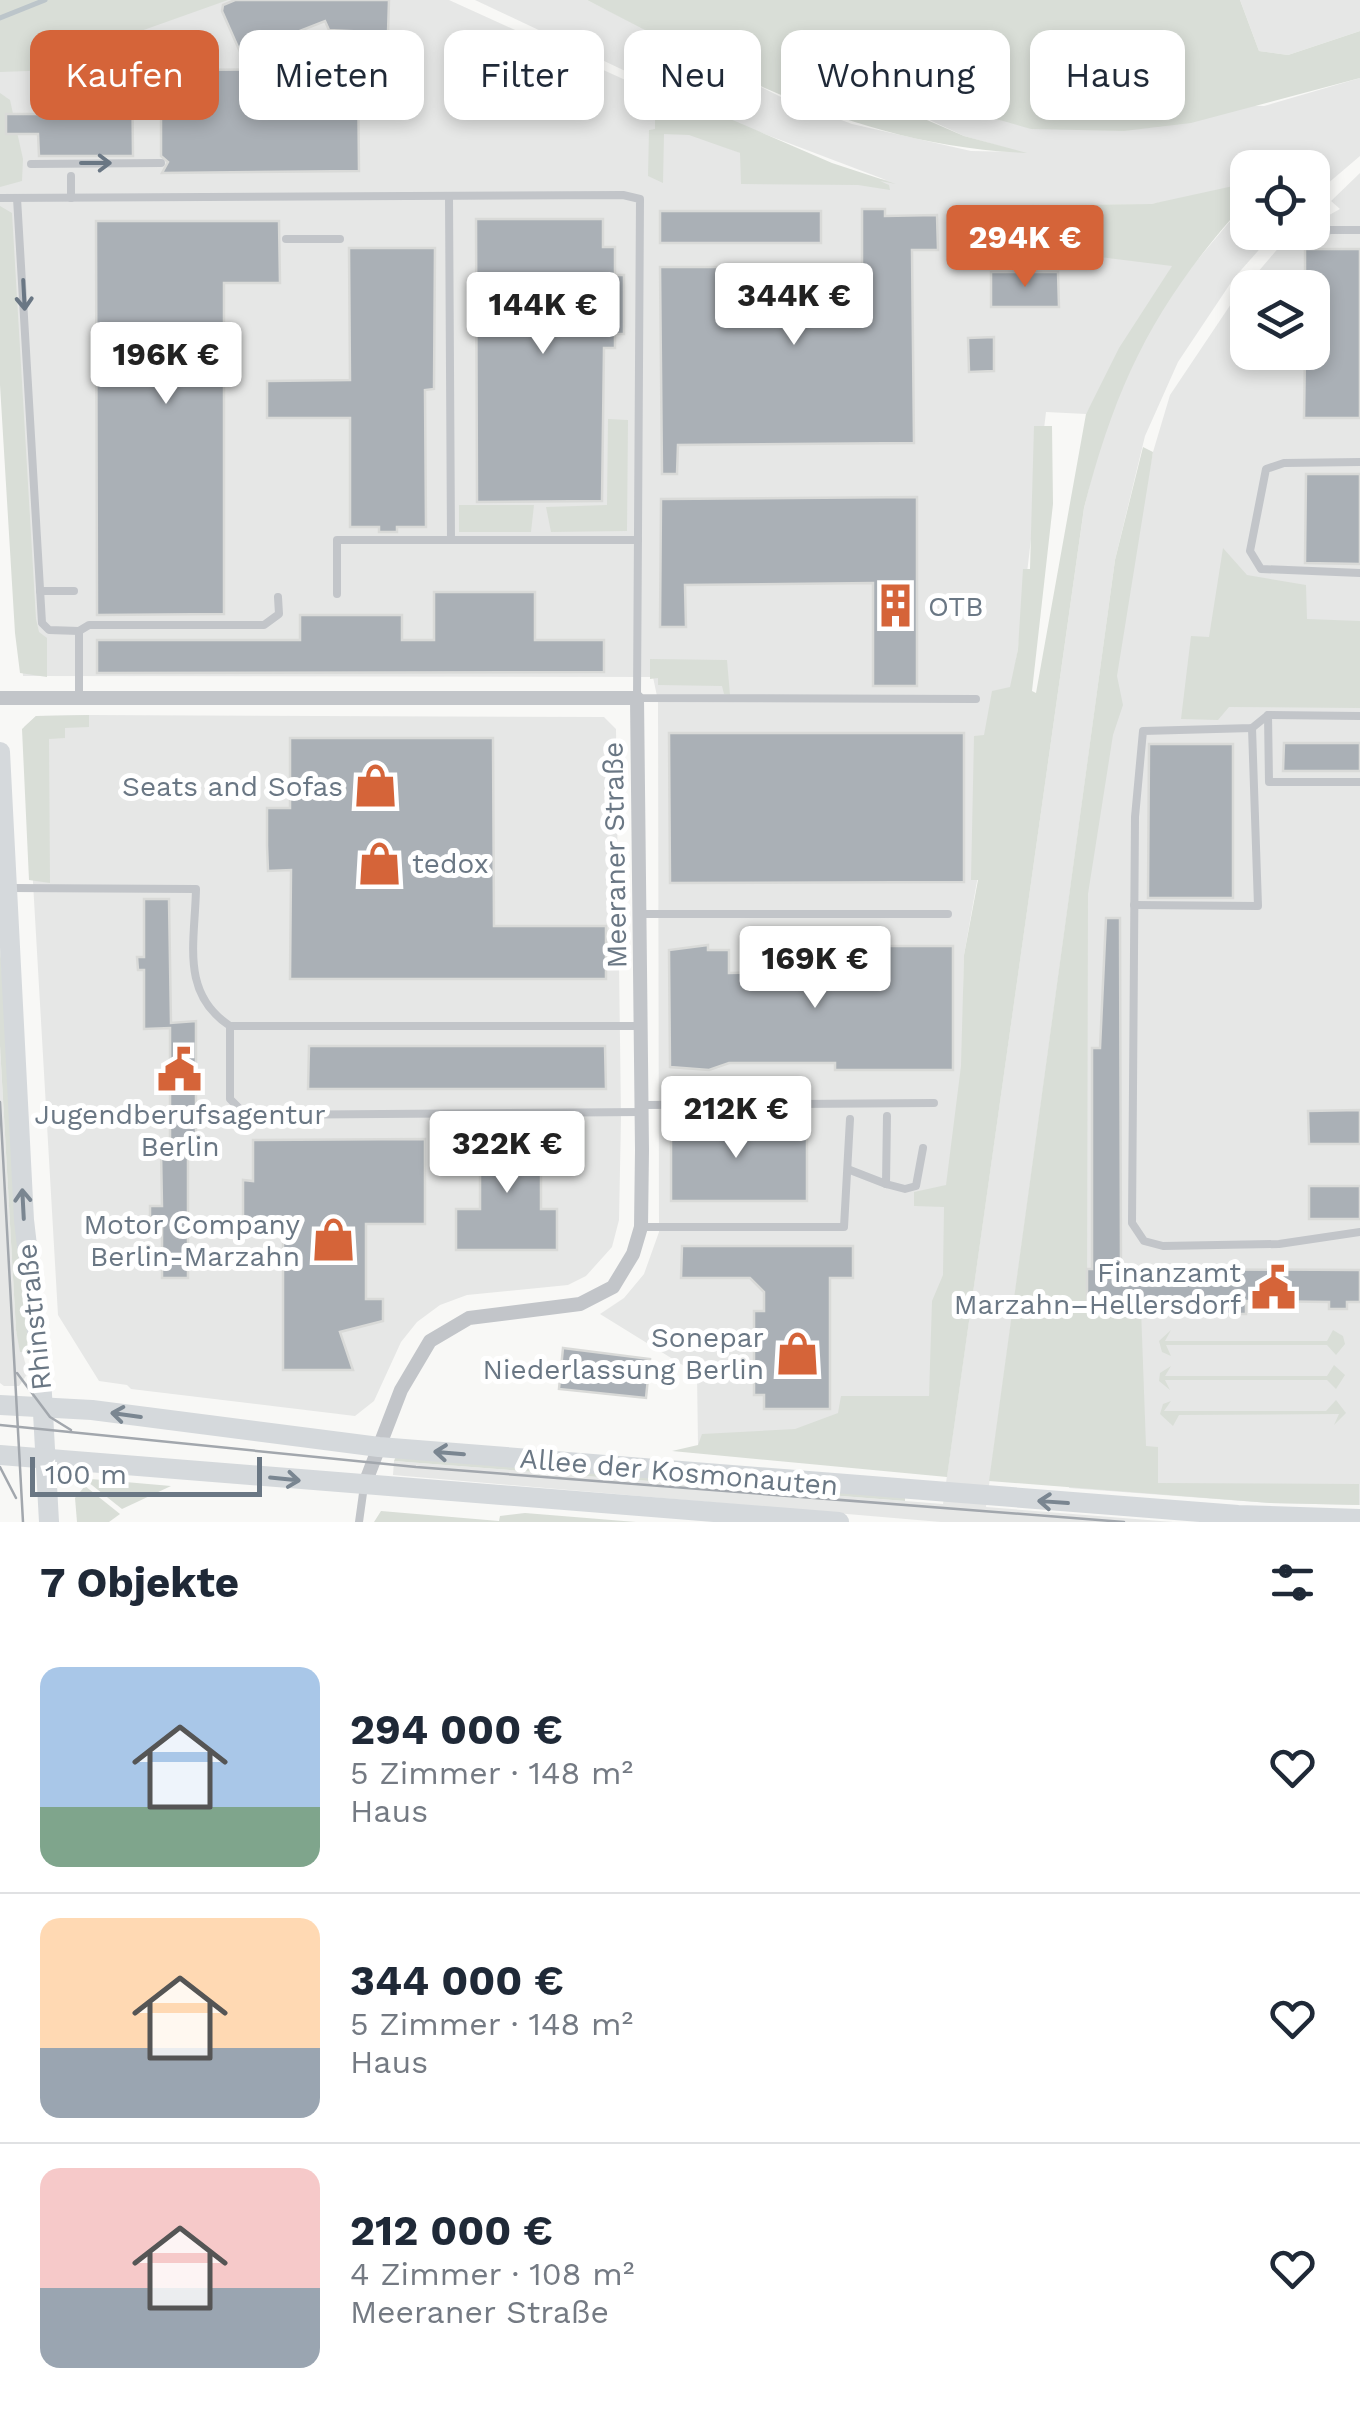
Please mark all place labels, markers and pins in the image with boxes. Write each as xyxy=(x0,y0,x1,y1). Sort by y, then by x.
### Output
pin: 294K € xyxy=(944,205,1106,290)
pin: 344K € xyxy=(713,263,875,348)
pin: 144K € xyxy=(462,272,624,357)
pin: 196K € xyxy=(85,322,247,407)
building icon: OTB xyxy=(871,582,919,630)
place label: OTB xyxy=(928,590,984,623)
shop icon: Seats and Sofas xyxy=(352,762,400,810)
place label: Seats and Sofas xyxy=(122,770,343,803)
shop icon: tedox xyxy=(355,839,403,887)
place label: tedox xyxy=(412,847,489,880)
pin: 169K € xyxy=(734,926,896,1011)
public building icon: Jugendberufsagentur Berlin xyxy=(156,1045,204,1093)
pin: 212K € xyxy=(655,1076,817,1161)
place label: Jugendberufsagentur Berlin xyxy=(34,1098,326,1163)
pin: 322K € xyxy=(426,1111,588,1196)
place label: Motor Company Berlin-Marzahn xyxy=(83,1208,301,1273)
shop icon: Motor Company Berlin-Marzahn xyxy=(309,1216,357,1264)
place label: Finanzamt Marzahn–Hellersdorf xyxy=(954,1256,1241,1321)
public building icon: Finanzamt Marzahn–Hellersdorf xyxy=(1250,1264,1298,1312)
place label: Sonepar Niederlassung Berlin xyxy=(483,1321,764,1386)
shop icon: Sonepar Niederlassung Berlin xyxy=(773,1329,821,1377)

